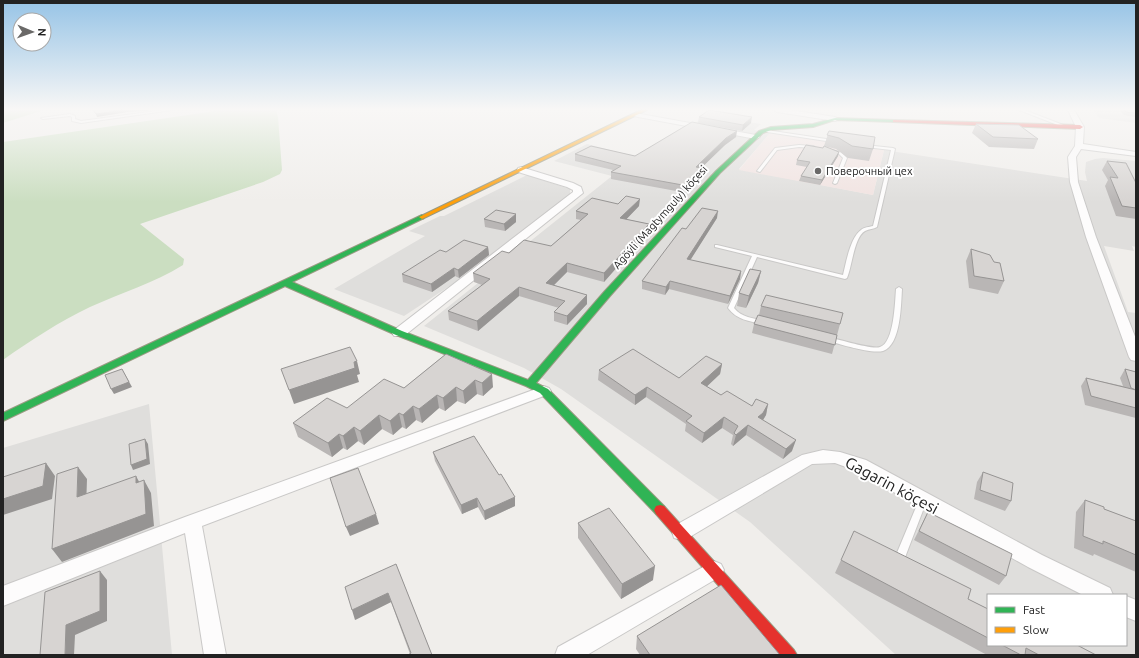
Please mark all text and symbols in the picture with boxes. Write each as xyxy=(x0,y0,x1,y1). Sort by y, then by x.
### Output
north arrow xyxy=(12,12,52,52)
text: N xyxy=(36,28,48,37)
street label: Agöýli (Magtymguly) köçesi xyxy=(611,163,710,272)
place label: Поверочный цех xyxy=(826,165,913,177)
marker: Поверочный цех xyxy=(813,166,823,176)
street label: Gagarin köçesi xyxy=(842,453,942,517)
legend xyxy=(987,594,1127,646)
text: Fast xyxy=(1023,603,1045,616)
text: Slow xyxy=(1023,623,1049,636)

